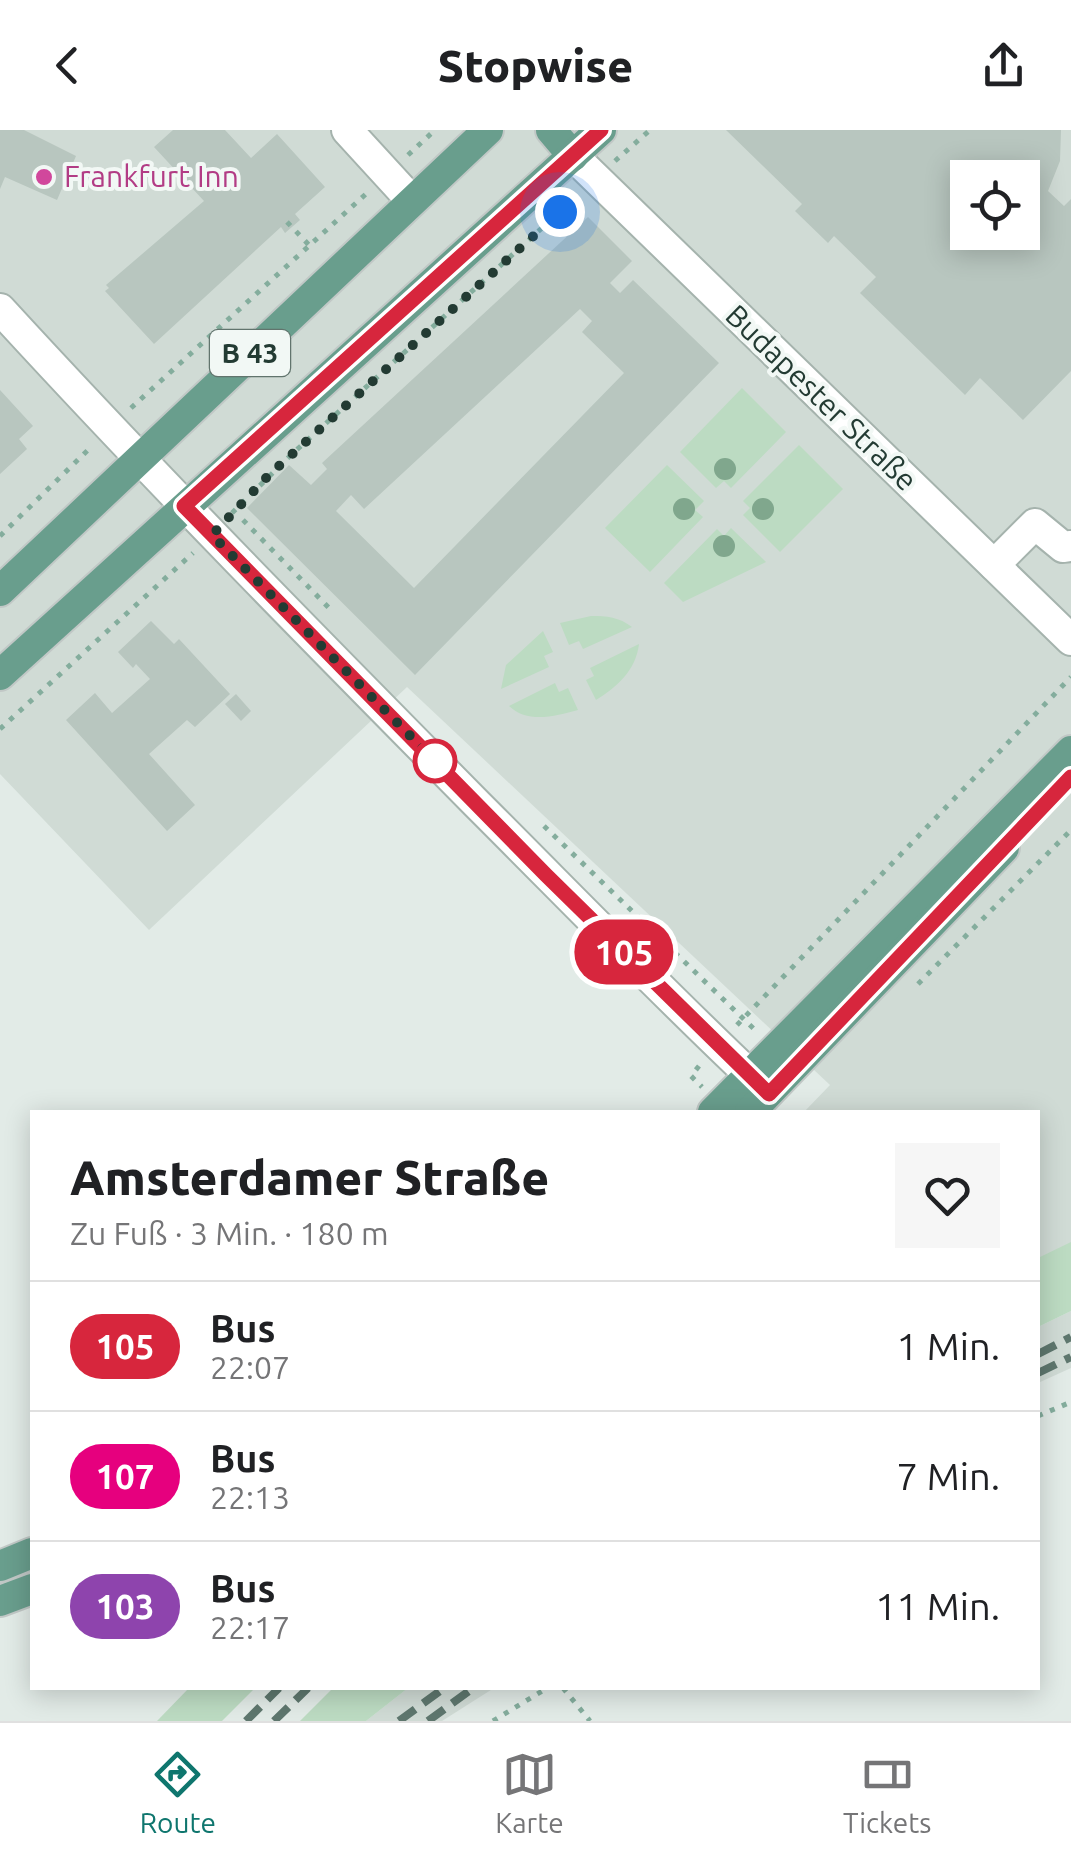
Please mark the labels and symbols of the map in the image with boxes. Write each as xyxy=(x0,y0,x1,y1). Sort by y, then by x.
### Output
place label: Frankfurt Inn xyxy=(64,159,239,193)
marker: Frankfurt Inn xyxy=(33,166,55,188)
your location xyxy=(535,187,585,237)
street label: Budapester Straße xyxy=(719,298,924,497)
road number: B 43 xyxy=(210,330,290,376)
unlabelled marker xyxy=(414,740,456,782)
line badge: 105 xyxy=(566,920,682,984)

